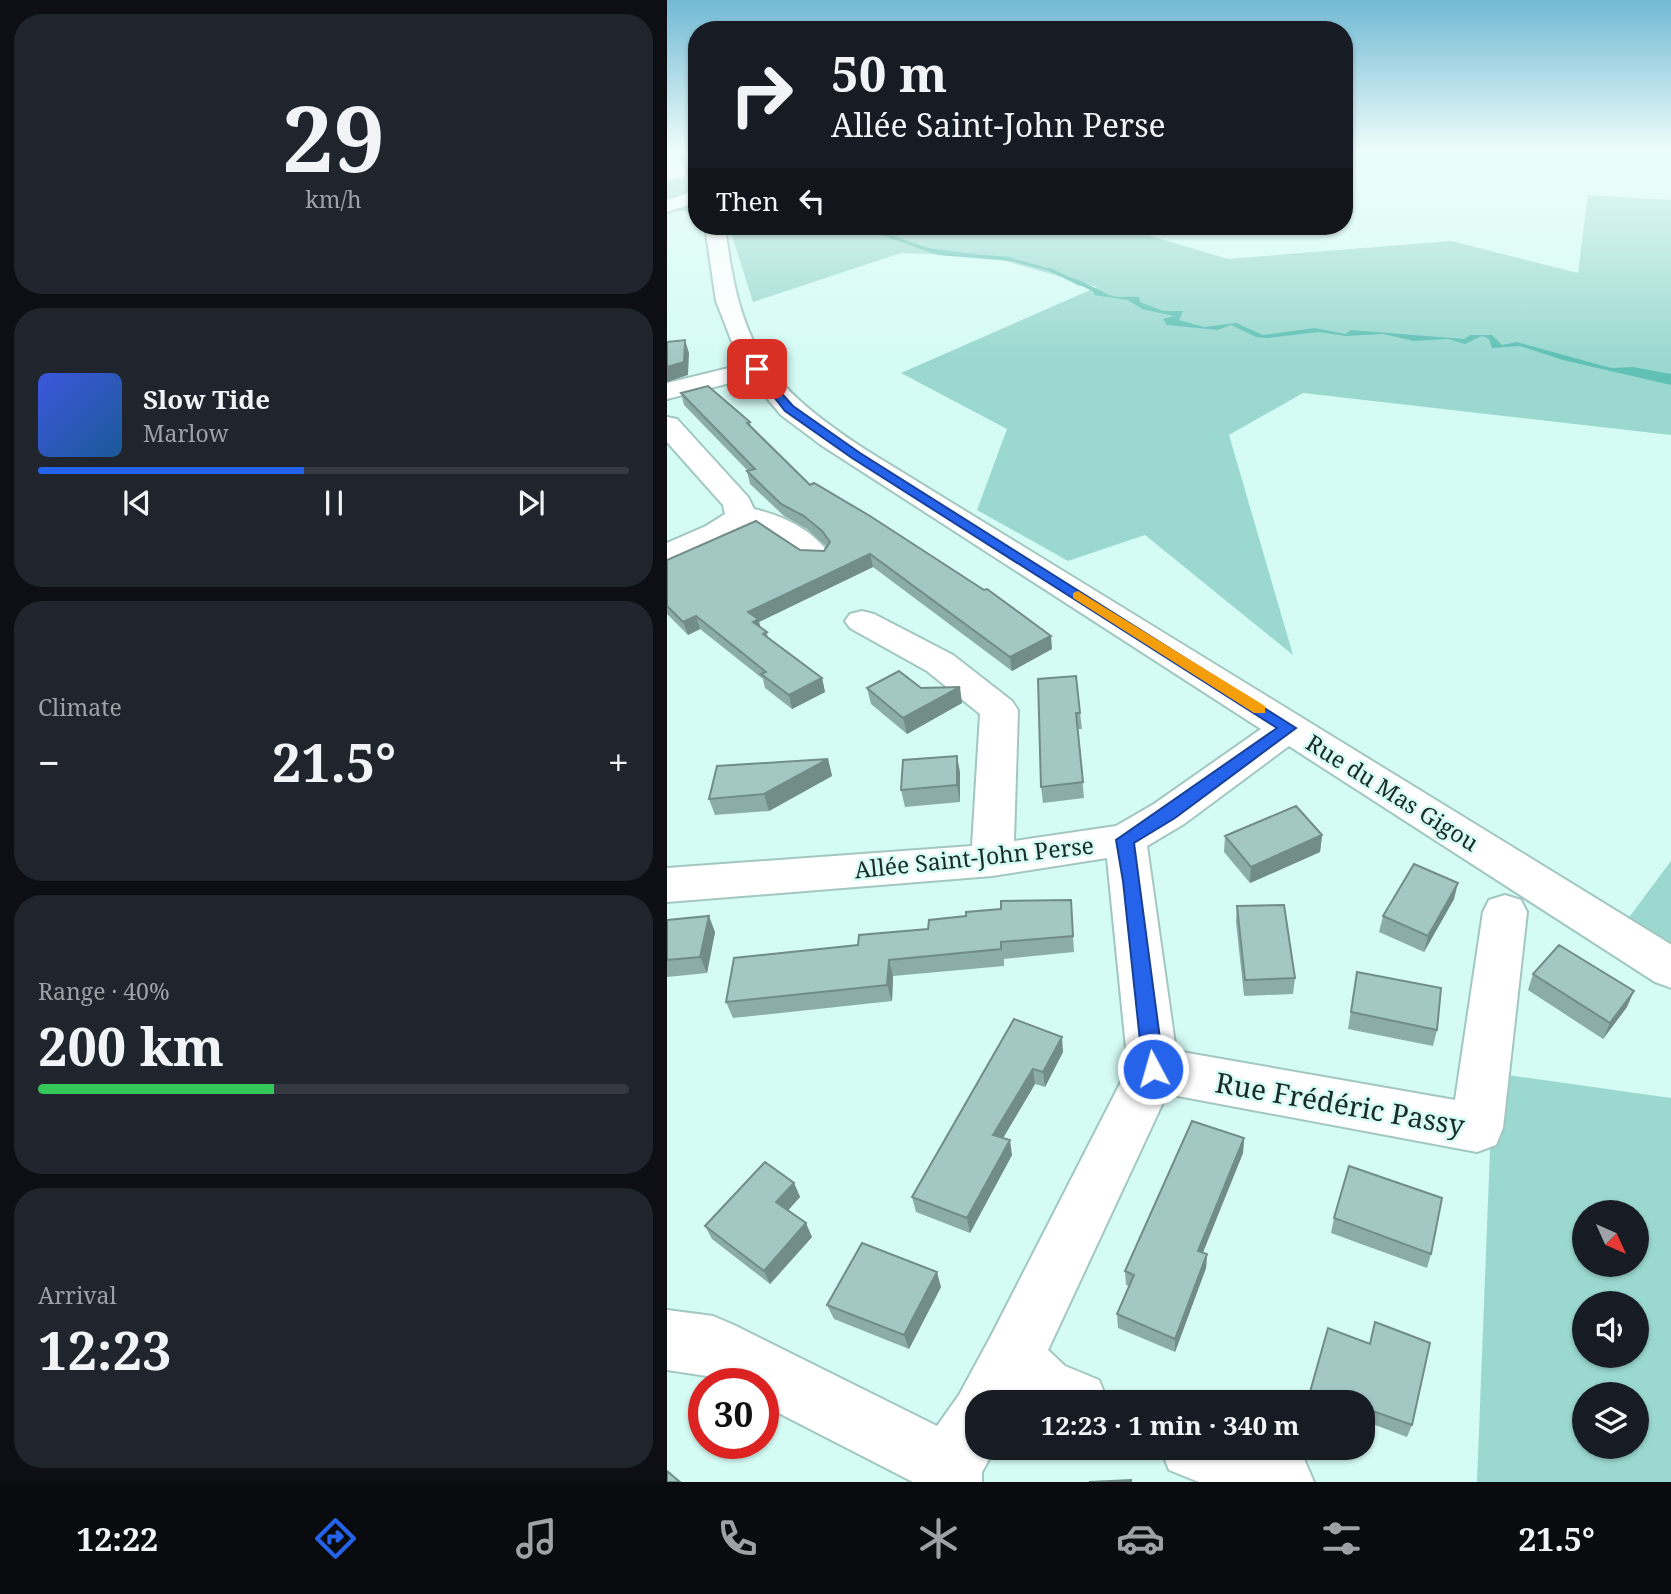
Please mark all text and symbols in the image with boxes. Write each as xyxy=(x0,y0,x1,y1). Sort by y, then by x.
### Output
text: 50 m xyxy=(831,40,947,106)
icon: right xyxy=(716,49,807,140)
text: 29 xyxy=(282,75,385,199)
text: Allée Saint-John Perse xyxy=(831,103,1166,146)
icon: left xyxy=(793,182,831,220)
text: km/h xyxy=(305,183,362,215)
text: Then xyxy=(716,183,779,219)
pin xyxy=(727,339,787,399)
icon: arrive xyxy=(738,350,776,388)
text: Slow Tide xyxy=(143,381,270,417)
text: Marlow xyxy=(143,417,229,449)
icon: previous xyxy=(118,484,156,522)
icon: pause xyxy=(315,484,353,522)
icon: next xyxy=(512,484,550,522)
text: Climate xyxy=(38,691,122,723)
text: 21.5° xyxy=(272,726,396,797)
street label: Rue du Mas Gigou xyxy=(1300,726,1485,858)
text: − xyxy=(38,736,60,788)
text: + xyxy=(608,736,629,788)
street label: Allée Saint-John Perse xyxy=(853,829,1095,885)
text: Range · 40% xyxy=(38,975,170,1007)
text: 200 km xyxy=(38,1010,224,1081)
position arrow xyxy=(1116,1032,1190,1106)
street label: Rue Frédéric Passy xyxy=(1213,1062,1468,1144)
north arrow xyxy=(1572,1200,1649,1278)
map controls xyxy=(1572,1200,1649,1459)
text: Arrival xyxy=(38,1279,117,1311)
button: sound xyxy=(1572,1291,1649,1368)
text: 12:23 xyxy=(38,1314,171,1385)
speed limit sign: 30 xyxy=(688,1368,779,1459)
button: layers xyxy=(1572,1382,1649,1459)
text: 12:23 · 1 min · 340 m xyxy=(1040,1407,1300,1443)
icon: directions xyxy=(311,1514,360,1563)
icon: music xyxy=(512,1514,561,1563)
icon: phone xyxy=(713,1514,762,1563)
icon: climate xyxy=(914,1514,963,1563)
icon: car xyxy=(1116,1514,1165,1563)
icon: filters xyxy=(1317,1514,1366,1563)
text: 12:22 xyxy=(76,1517,158,1560)
text: 21.5° xyxy=(1518,1517,1595,1560)

